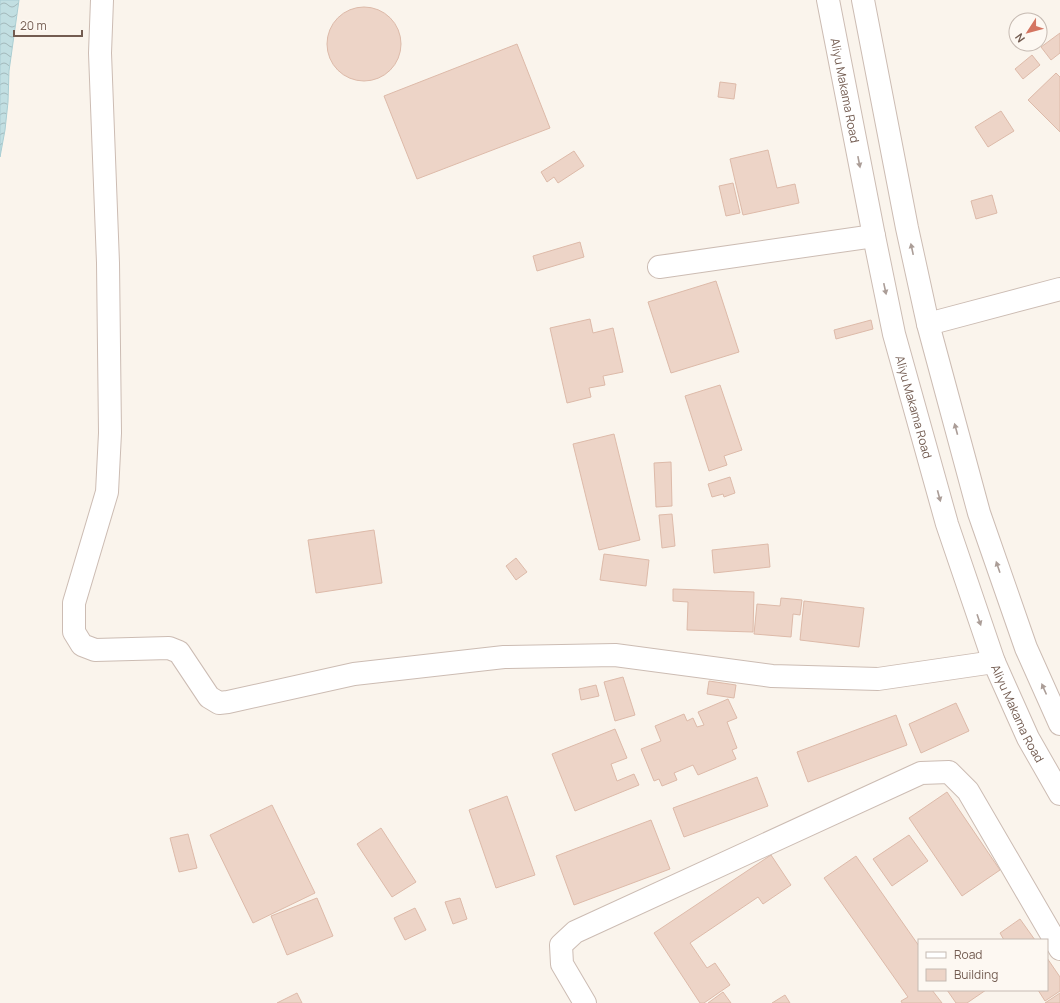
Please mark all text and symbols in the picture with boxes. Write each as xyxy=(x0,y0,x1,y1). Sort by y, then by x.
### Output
scale bar xyxy=(14,12,82,38)
north arrow xyxy=(1008,12,1048,52)
text: 20 m xyxy=(20,17,47,34)
text: N xyxy=(1011,30,1028,46)
street label: Aliyu Makama Road xyxy=(827,37,864,144)
one-way arrow xyxy=(857,156,863,168)
one-way arrow xyxy=(908,243,914,255)
one-way arrow xyxy=(882,283,888,296)
street label: Aliyu Makama Road xyxy=(892,353,937,460)
one-way arrow xyxy=(953,423,959,436)
one-way arrow xyxy=(936,491,942,503)
one-way arrow xyxy=(995,561,1001,573)
one-way arrow xyxy=(977,614,983,626)
street label: Aliyu Makama Road xyxy=(988,662,1048,765)
one-way arrow xyxy=(1041,683,1047,694)
legend xyxy=(918,939,1048,991)
text: Road xyxy=(954,946,982,963)
text: Building xyxy=(954,966,998,983)

